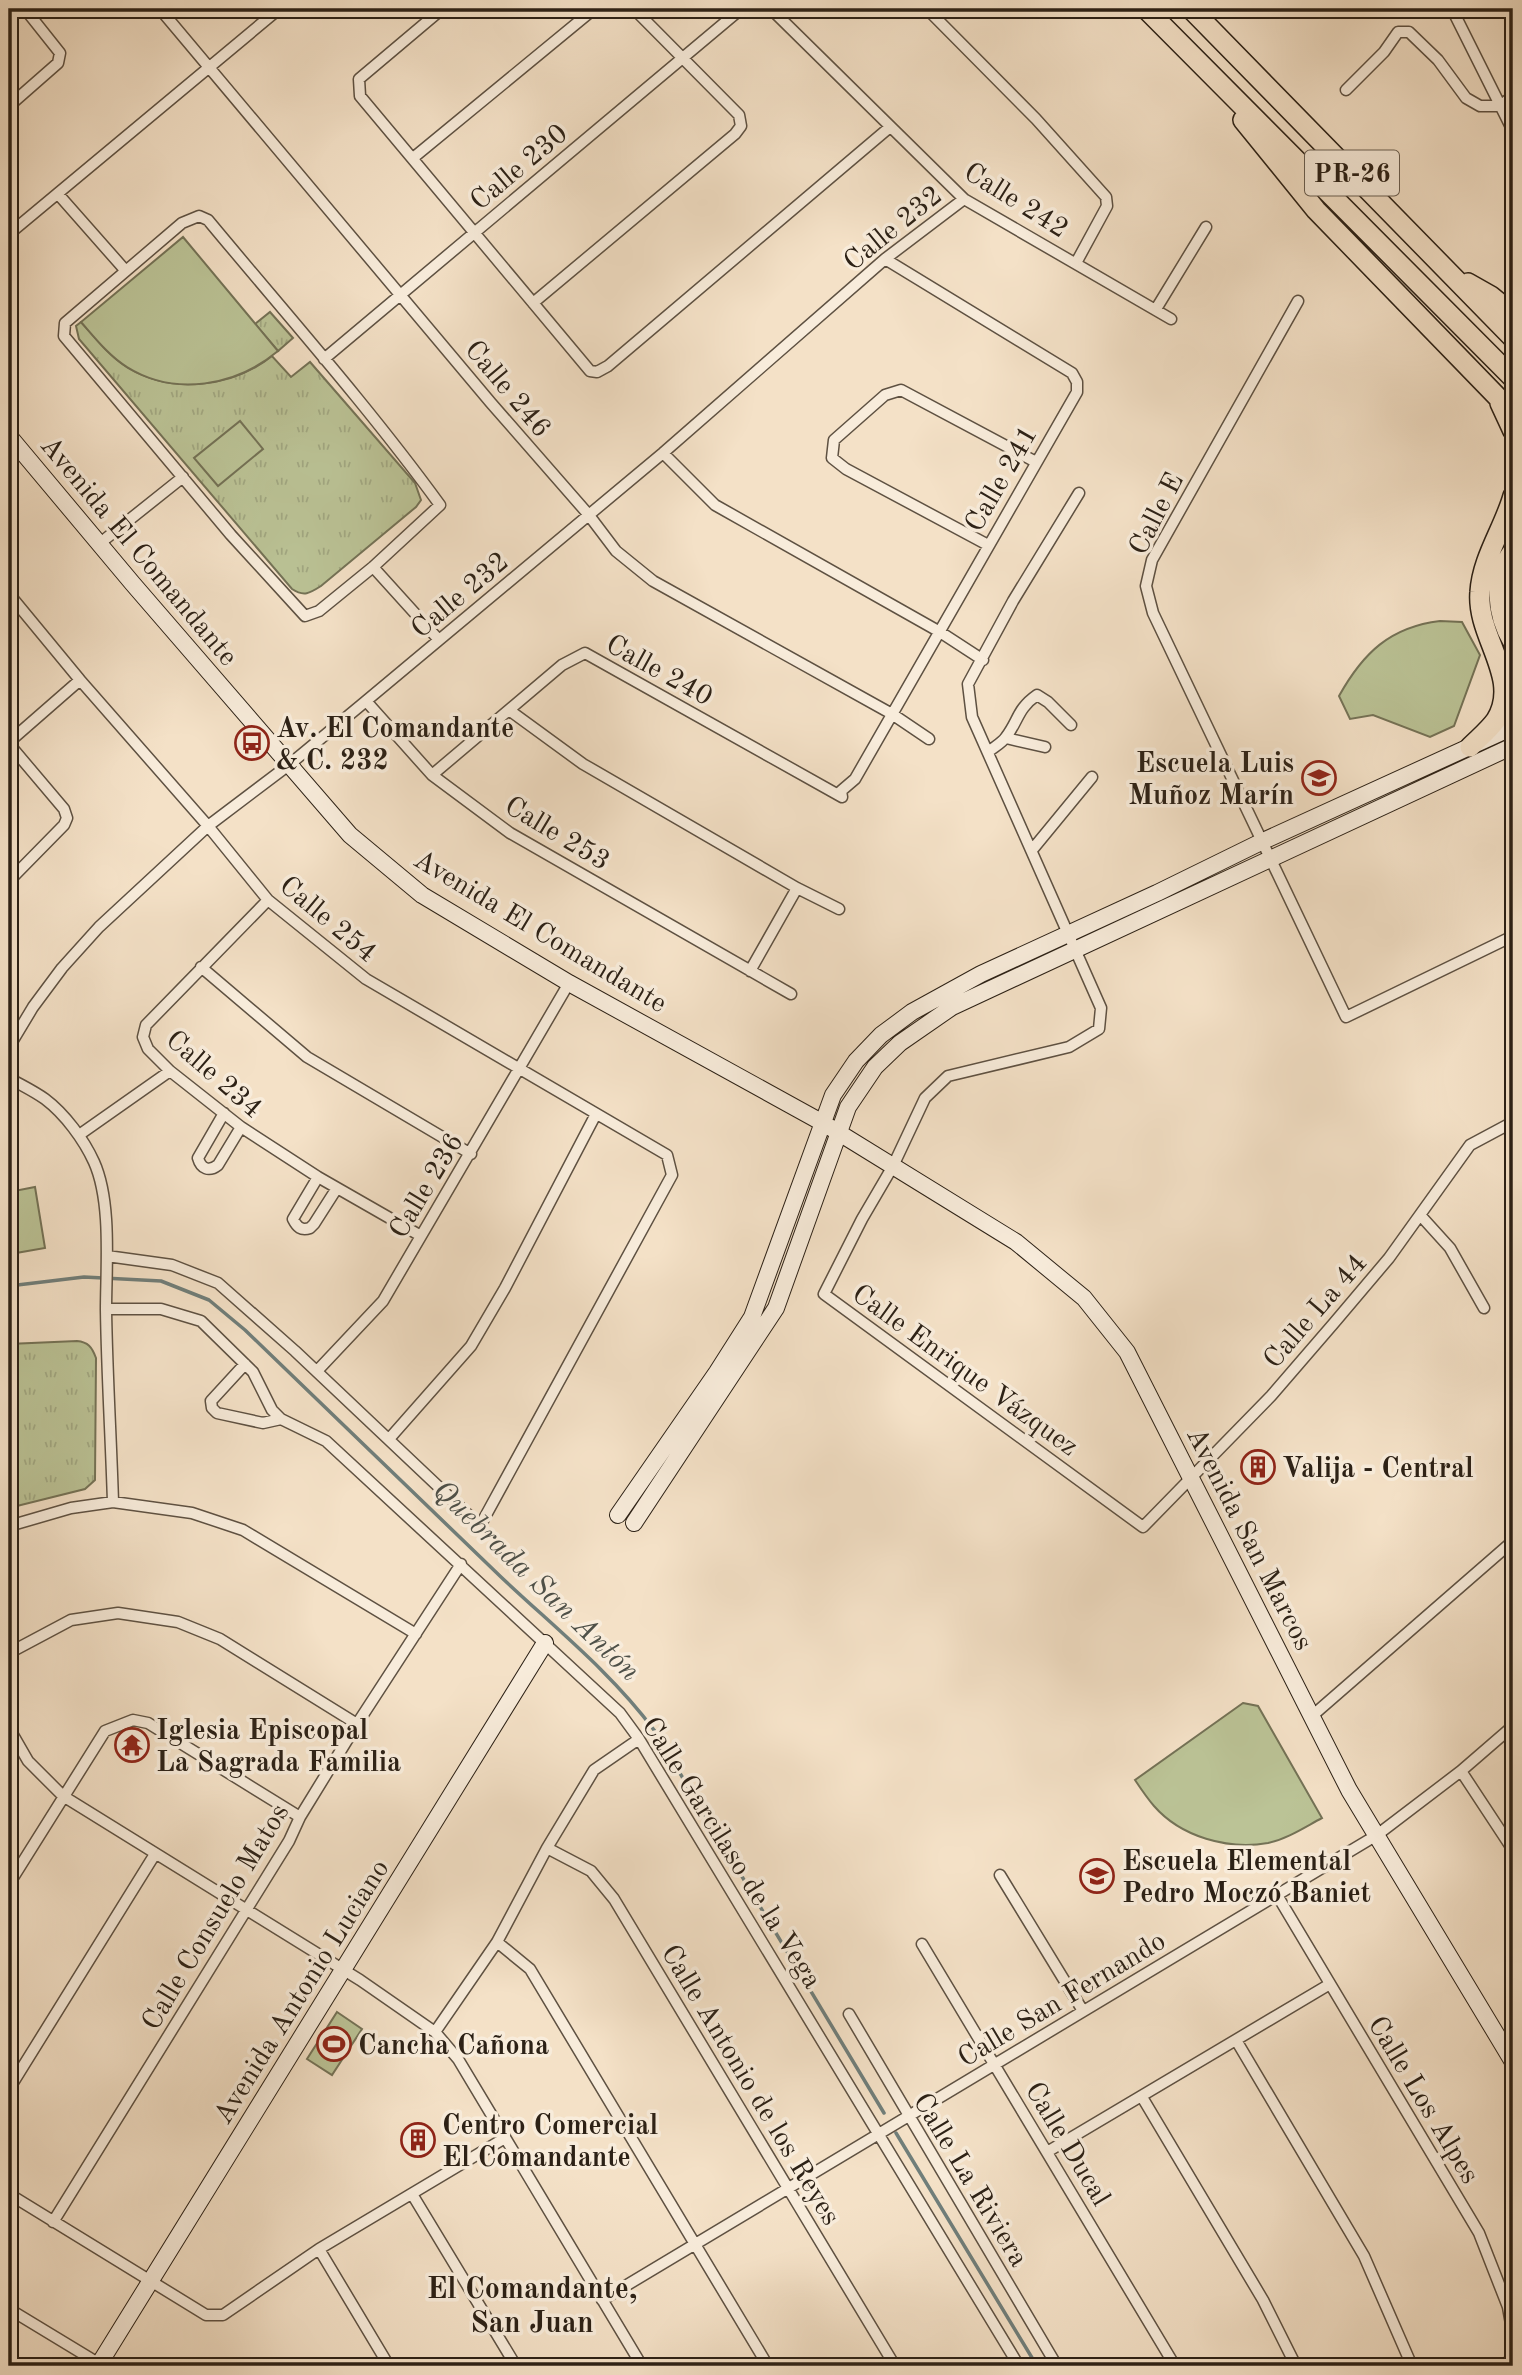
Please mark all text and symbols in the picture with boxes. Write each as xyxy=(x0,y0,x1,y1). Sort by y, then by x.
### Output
street label: Calle 230 xyxy=(466,120,574,217)
road number: PR-26 xyxy=(1305,150,1399,196)
street label: Calle 242 xyxy=(958,159,1073,244)
street label: Calle 232 xyxy=(840,182,948,277)
street label: Calle 246 xyxy=(458,336,555,444)
street label: Calle 241 xyxy=(961,422,1044,537)
street label: Avenida El Comandante xyxy=(34,432,242,672)
street label: Calle E xyxy=(1125,469,1190,560)
street label: Calle 232 xyxy=(407,548,515,645)
street label: Calle 240 xyxy=(601,631,717,712)
place label: Av. El Comandante & C. 232 xyxy=(276,716,514,776)
bus stop icon: Av. El Comandante & C. 232 xyxy=(233,724,271,762)
place label: Escuela Luis Muñoz Marín xyxy=(1128,751,1294,811)
school or university icon: Escuela Luis Muñoz Marín xyxy=(1300,759,1338,797)
street label: Calle 253 xyxy=(499,792,614,877)
street label: Avenida El Comandante xyxy=(408,846,671,1019)
street label: Calle 254 xyxy=(273,872,381,969)
street label: Calle 234 xyxy=(160,1026,266,1124)
street label: Calle 236 xyxy=(385,1129,470,1244)
street label: Calle La 44 xyxy=(1259,1249,1373,1374)
street label: Calle Enrique Vázquez xyxy=(846,1280,1082,1463)
street label: Avenida San Marcos xyxy=(1180,1423,1317,1655)
building icon: Valija - Central xyxy=(1239,1448,1277,1486)
place label: Valija - Central xyxy=(1282,1456,1474,1484)
water label: Quebrada San Antón xyxy=(427,1475,645,1688)
street label: Calle Garcilaso de la Vega xyxy=(635,1713,826,1994)
place label: Iglesia Episcopal La Sagrada Familia xyxy=(156,1718,401,1778)
temple icon: Iglesia Episcopal La Sagrada Familia xyxy=(113,1726,151,1764)
street label: Calle Consuelo Matos xyxy=(138,1799,295,2036)
place label: Escuela Elemental Pedro Moczó Baniet xyxy=(1122,1849,1371,1909)
street label: Avenida Antonio Luciano xyxy=(210,1855,395,2130)
school or university icon: Escuela Elemental Pedro Moczó Baniet xyxy=(1078,1857,1116,1895)
street label: Calle San Fernando xyxy=(954,1928,1171,2073)
street label: Calle Antonio de los Reyes xyxy=(655,1941,844,2230)
street label: Calle Los Alpes xyxy=(1362,2012,1483,2189)
sports icon: Cancha Cañona xyxy=(315,2025,353,2063)
place label: Cancha Cañona xyxy=(358,2033,549,2061)
street label: Calle Ducal xyxy=(1019,2078,1114,2211)
street label: Calle La Riviera xyxy=(907,2089,1032,2272)
place label: Centro Comercial El Comandante xyxy=(442,2113,659,2173)
building icon: Centro Comercial El Comandante xyxy=(399,2121,437,2159)
district label: El Comandante, San Juan xyxy=(427,2275,637,2339)

